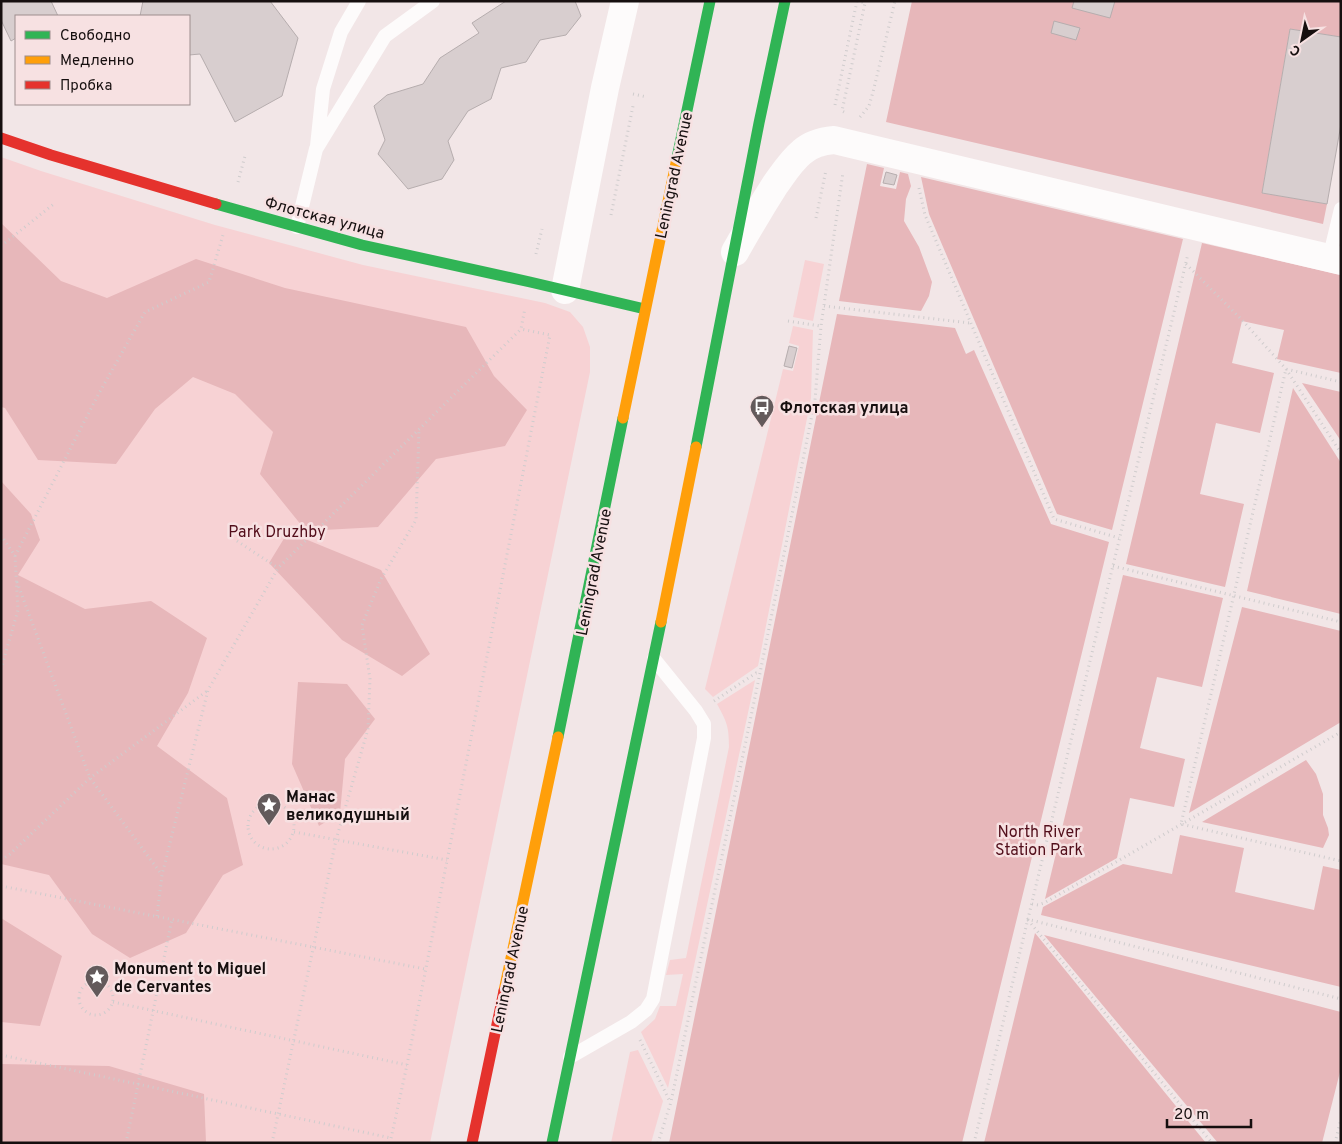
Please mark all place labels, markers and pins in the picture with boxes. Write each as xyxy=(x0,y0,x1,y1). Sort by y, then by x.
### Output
bus stop icon: Флотская улица xyxy=(749,394,775,428)
place label: Флотская улица xyxy=(780,399,909,419)
place label: Манас великодушный xyxy=(286,788,410,826)
place icon: Манас великодушный xyxy=(256,792,282,826)
place label: Monument to Miguel de Cervantes xyxy=(114,960,266,998)
place icon: Monument to Miguel de Cervantes xyxy=(84,964,110,998)

